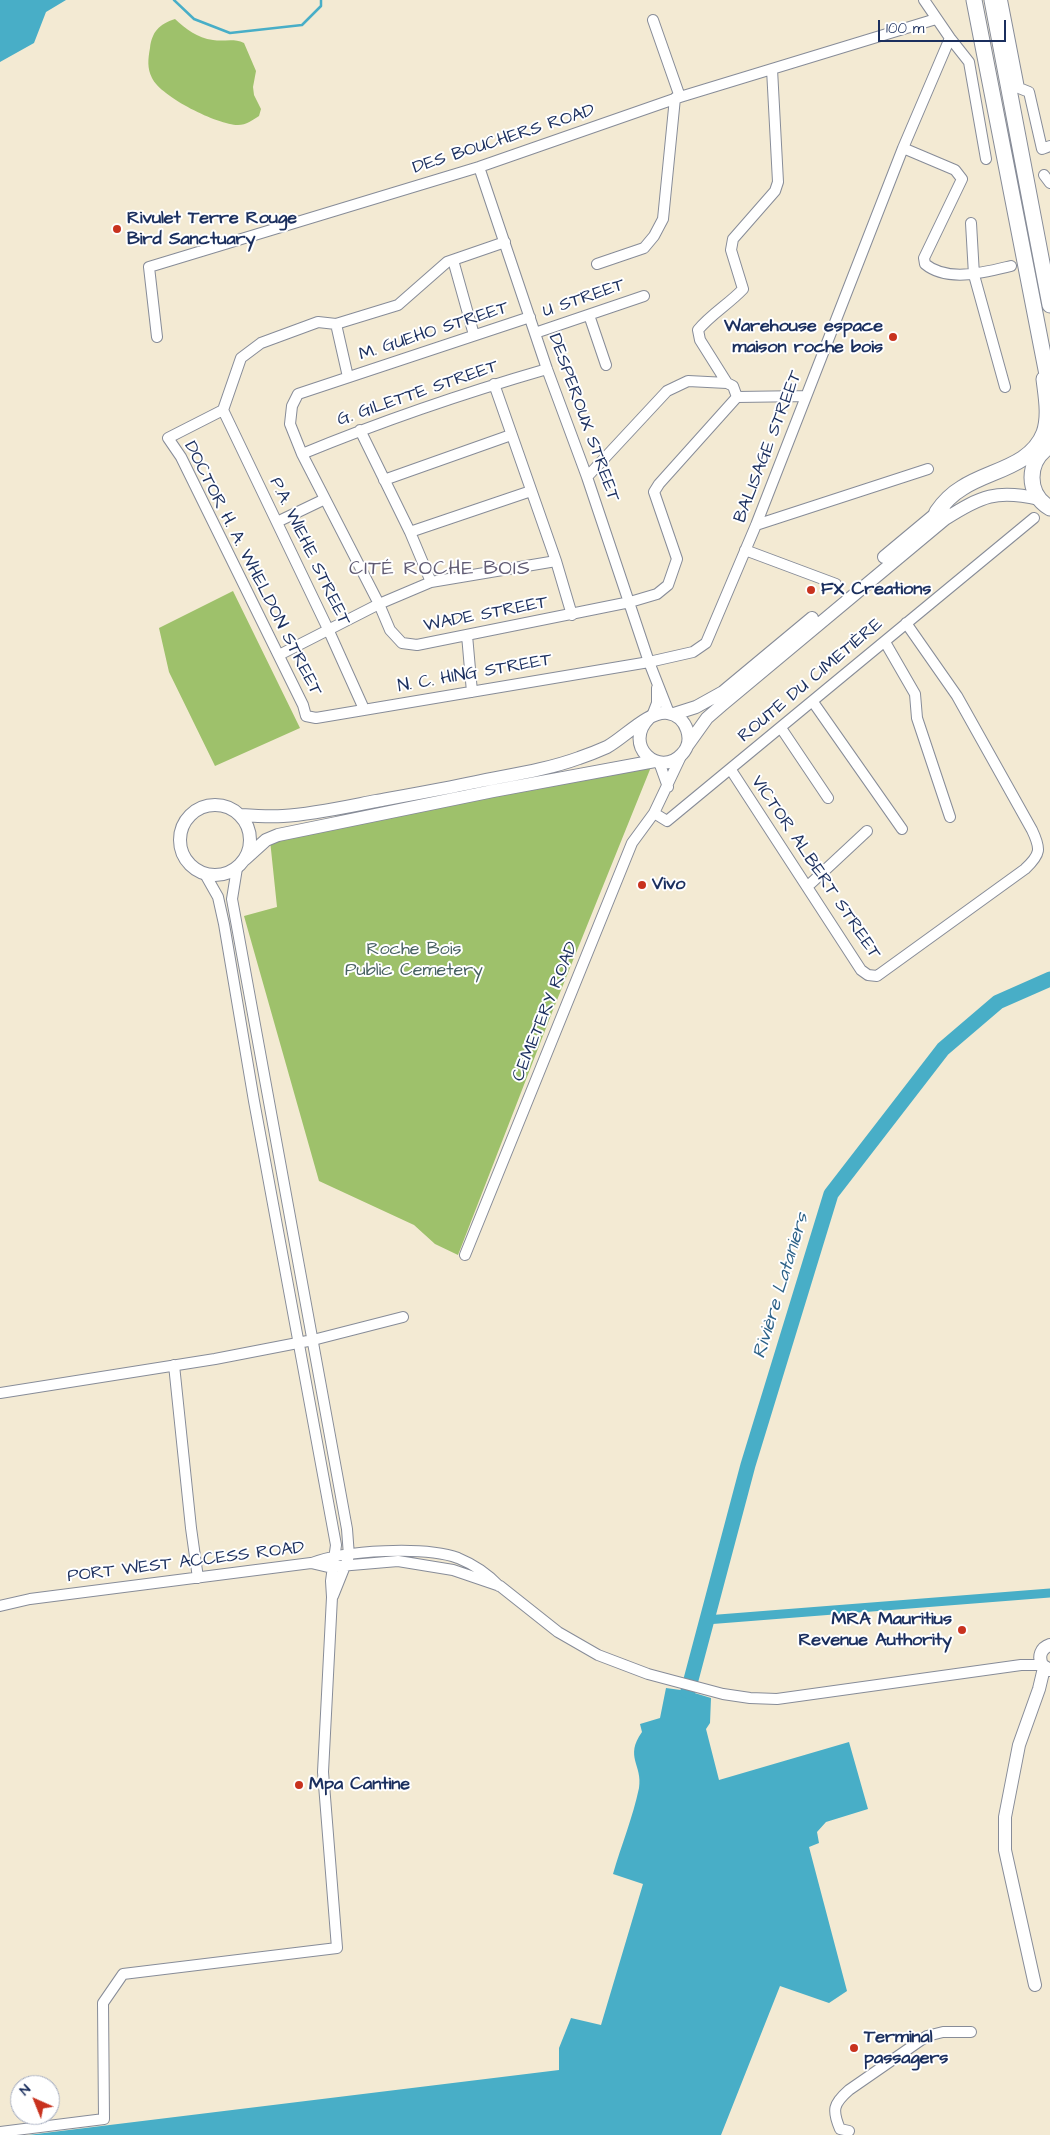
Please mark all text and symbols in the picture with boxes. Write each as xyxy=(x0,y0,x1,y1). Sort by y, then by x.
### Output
scale bar xyxy=(880,10,1008,42)
text: 100 m xyxy=(886,18,925,39)
street label: DES BOUCHERS ROAD xyxy=(410,100,598,180)
place label: Rivulet Terre Rouge Bird Sanctuary xyxy=(127,208,297,250)
marker: Rivulet Terre Rouge Bird Sanctuary xyxy=(111,223,123,235)
street label: U STREET xyxy=(540,275,628,323)
street label: M. GUEHO STREET xyxy=(356,298,512,366)
place label: Warehouse espace maison roche bois xyxy=(724,316,883,358)
street label: DESPEROUX STREET xyxy=(543,331,623,505)
marker: Warehouse espace maison roche bois xyxy=(887,331,899,343)
street label: G. GILETTE STREET xyxy=(335,356,501,432)
street label: BALISAGE STREET xyxy=(730,368,808,526)
street label: DOCTOR H. A. WHELDON STREET xyxy=(178,438,326,700)
street label: P.A. WIEHE STREET xyxy=(264,474,354,630)
district label: CITÉ ROCHE BOIS xyxy=(347,558,533,582)
place label: FX Creations xyxy=(821,579,931,601)
marker: FX Creations xyxy=(805,584,817,596)
street label: WADE STREET xyxy=(422,592,550,638)
street label: ROUTE DU CIMETIÈRE xyxy=(734,614,888,748)
street label: N. C. HING STREET xyxy=(396,650,554,698)
street label: VICTOR ALBERT STREET xyxy=(745,772,885,964)
place label: Vivo xyxy=(652,874,685,896)
marker: Vivo xyxy=(636,879,648,891)
park label: Roche Bois Public Cemetery xyxy=(345,939,483,982)
street label: CEMETERY ROAD xyxy=(508,939,584,1085)
water label: Rivière Lataniers xyxy=(749,1211,815,1361)
street label: PORT WEST ACCESS ROAD xyxy=(66,1538,306,1588)
place label: MRA Mauritius Revenue Authority xyxy=(798,1609,952,1652)
marker: MRA Mauritius Revenue Authority xyxy=(956,1624,968,1636)
place label: Mpa Cantine xyxy=(309,1774,410,1796)
marker: Mpa Cantine xyxy=(293,1779,305,1791)
place label: Terminal passagers xyxy=(864,2027,948,2070)
marker: Terminal passagers xyxy=(848,2042,860,2054)
north arrow xyxy=(10,2075,60,2125)
text: N xyxy=(15,2080,35,2100)

